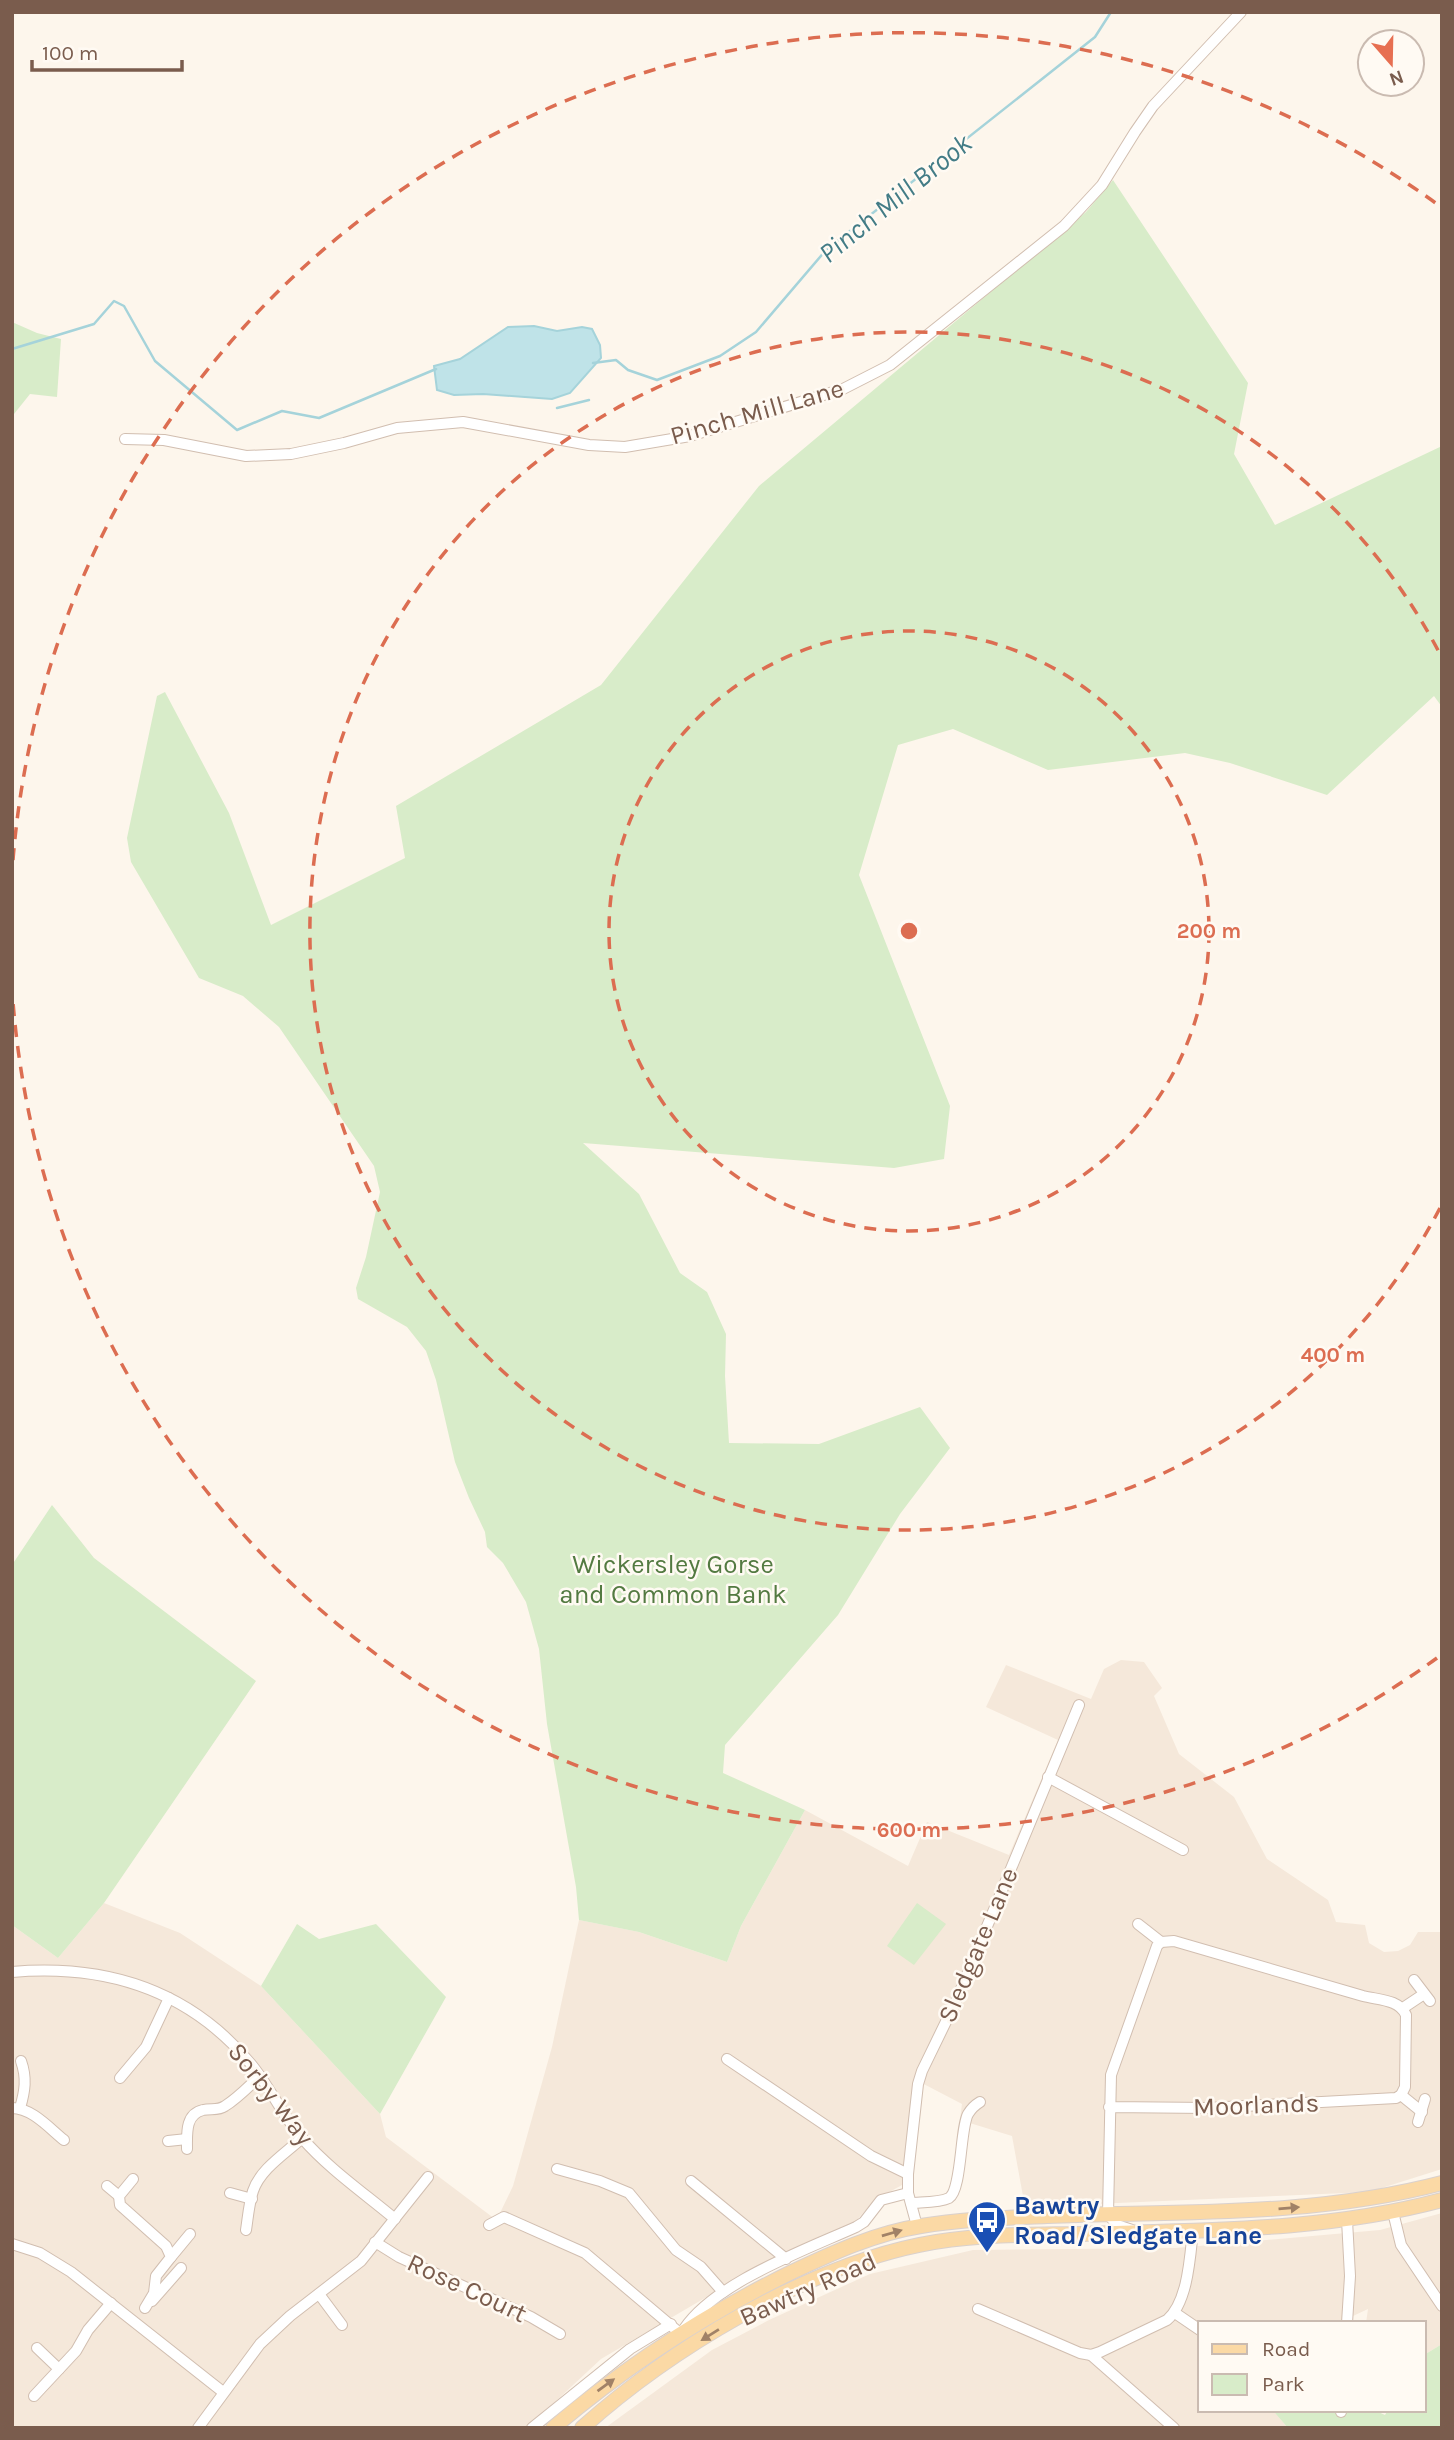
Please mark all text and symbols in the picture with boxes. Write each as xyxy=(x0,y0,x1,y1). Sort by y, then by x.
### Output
scale bar xyxy=(32,28,182,72)
north arrow xyxy=(1356,28,1426,98)
text: 100 m xyxy=(42,41,99,65)
text: N xyxy=(1386,65,1407,91)
water label: Pinch Mill Brook xyxy=(812,126,979,270)
street label: Pinch Mill Lane xyxy=(667,372,847,452)
centre of rings xyxy=(897,919,921,943)
text: 200 m xyxy=(1177,919,1241,943)
text: 400 m xyxy=(1301,1343,1365,1367)
park label: Wickersley Gorse and Common Bank xyxy=(559,1549,787,1610)
text: 600 m xyxy=(877,1818,941,1842)
street label: Sledgate Lane xyxy=(931,1863,1025,2027)
street label: Sorby Way xyxy=(221,2036,321,2152)
street label: Moorlands xyxy=(1192,2087,1320,2123)
place label: Bawtry Road/Sledgate Lane xyxy=(1014,2190,1262,2251)
bus stop icon: Bawtry Road/Sledgate Lane xyxy=(966,2199,1008,2254)
one-way arrow xyxy=(1279,2202,1301,2213)
one-way arrow xyxy=(882,2228,903,2238)
street label: Bawtry Road xyxy=(735,2245,881,2333)
street label: Rose Court xyxy=(402,2247,532,2329)
legend xyxy=(1198,2321,1426,2412)
one-way arrow xyxy=(701,2328,720,2341)
text: Road xyxy=(1262,2337,1310,2361)
text: Park xyxy=(1262,2372,1305,2396)
one-way arrow xyxy=(597,2378,615,2392)

